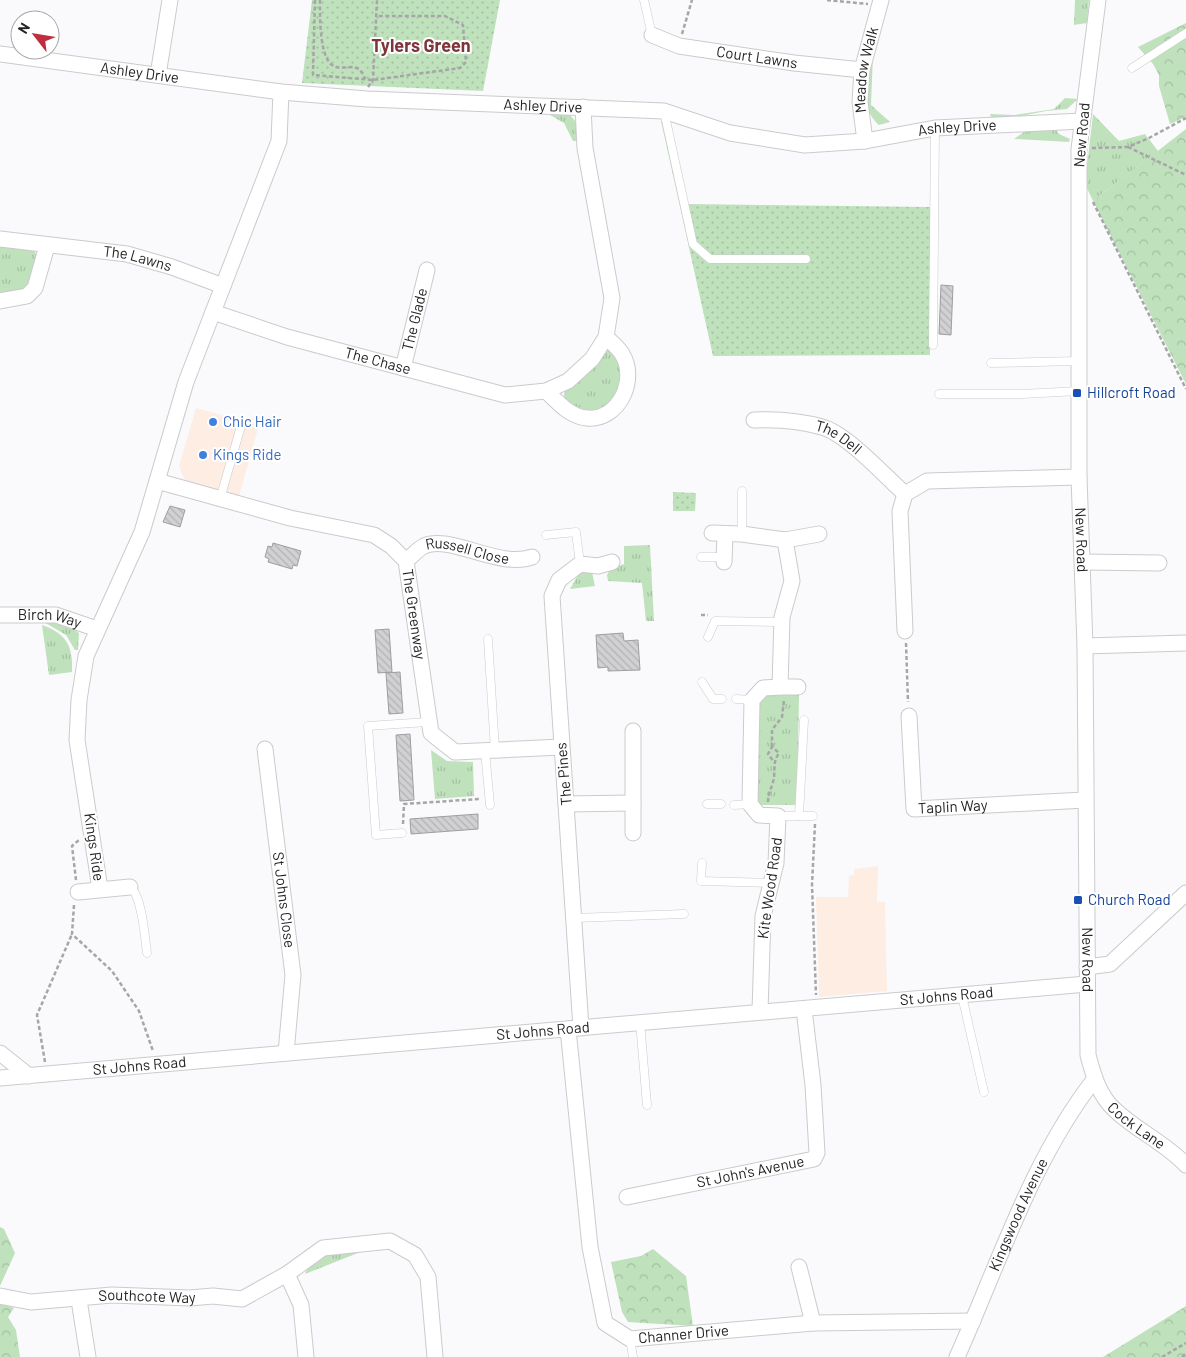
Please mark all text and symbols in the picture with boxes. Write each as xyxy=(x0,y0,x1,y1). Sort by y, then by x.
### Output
north arrow xyxy=(10,10,60,60)
text: N xyxy=(14,20,33,36)
street label: Meadow Walk xyxy=(850,24,881,114)
district label: Tylers Green xyxy=(371,34,471,56)
street label: Court Lawns xyxy=(715,42,799,71)
street label: Ashley Drive xyxy=(99,58,180,86)
street label: Ashley Drive xyxy=(503,95,583,116)
street label: New Road xyxy=(1069,102,1093,168)
street label: Ashley Drive xyxy=(916,115,997,139)
street label: The Lawns xyxy=(102,241,174,274)
street label: The Glade xyxy=(398,286,430,352)
street label: The Chase xyxy=(343,343,413,378)
place label: Hillcroft Road xyxy=(1087,383,1176,401)
marker: Hillcroft Road xyxy=(1071,387,1083,399)
place label: Chic Hair xyxy=(223,412,282,430)
marker: Chic Hair xyxy=(207,416,219,428)
street label: The Dell xyxy=(814,416,866,457)
place label: Kings Ride xyxy=(213,445,281,463)
marker: Kings Ride xyxy=(197,449,209,461)
street label: New Road xyxy=(1072,507,1092,573)
street label: Russell Close xyxy=(424,533,510,567)
street label: The Greenway xyxy=(399,568,430,661)
street label: Birch Way xyxy=(18,605,84,631)
street label: The Pines xyxy=(551,742,575,806)
street label: Taplin Way xyxy=(918,795,988,817)
street label: Kings Ride xyxy=(81,812,109,882)
street label: Kite Wood Road xyxy=(753,836,785,940)
street label: St Johns Close xyxy=(270,851,300,949)
place label: Church Road xyxy=(1088,890,1171,908)
marker: Church Road xyxy=(1072,894,1084,906)
street label: New Road xyxy=(1079,927,1098,992)
street label: St Johns Road xyxy=(899,982,994,1008)
street label: St Johns Road xyxy=(495,1017,590,1043)
street label: St Johns Road xyxy=(92,1052,187,1078)
street label: Cock Lane xyxy=(1104,1098,1169,1152)
street label: St John's Avenue xyxy=(695,1151,806,1191)
street label: Kingswood Avenue xyxy=(984,1155,1051,1273)
street label: Southcote Way xyxy=(98,1285,197,1306)
street label: Channer Drive xyxy=(637,1320,730,1346)

